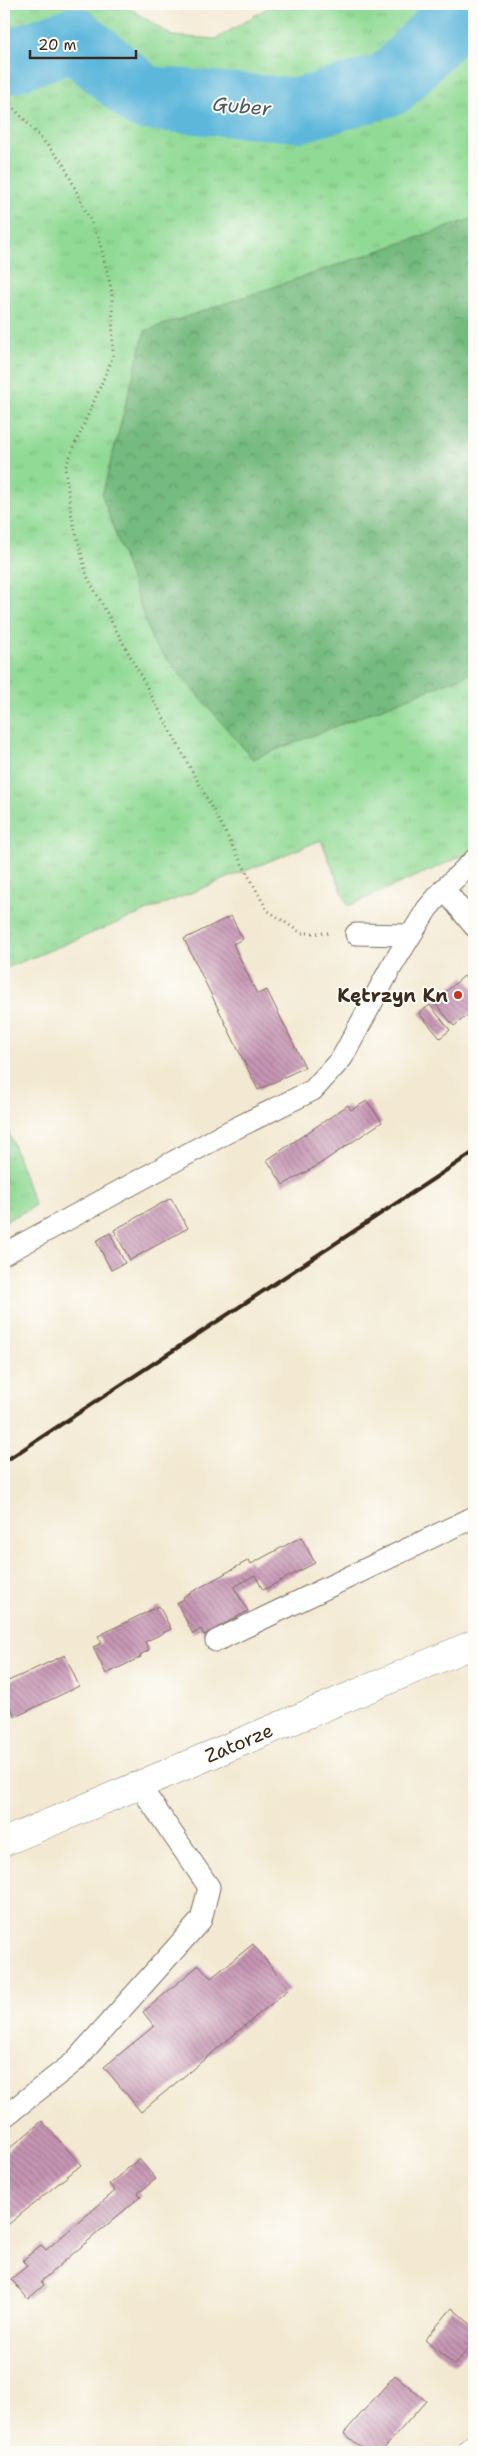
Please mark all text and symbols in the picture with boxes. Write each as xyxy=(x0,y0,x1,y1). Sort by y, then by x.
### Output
scale bar xyxy=(30,28,136,60)
text: 20 m xyxy=(38,35,77,55)
water label: Guber xyxy=(211,90,273,122)
place label: Kętrzyn Kn xyxy=(337,983,448,1008)
marker: Kętrzyn Kn xyxy=(452,989,464,1001)
street label: Zatorze xyxy=(201,1718,277,1768)

